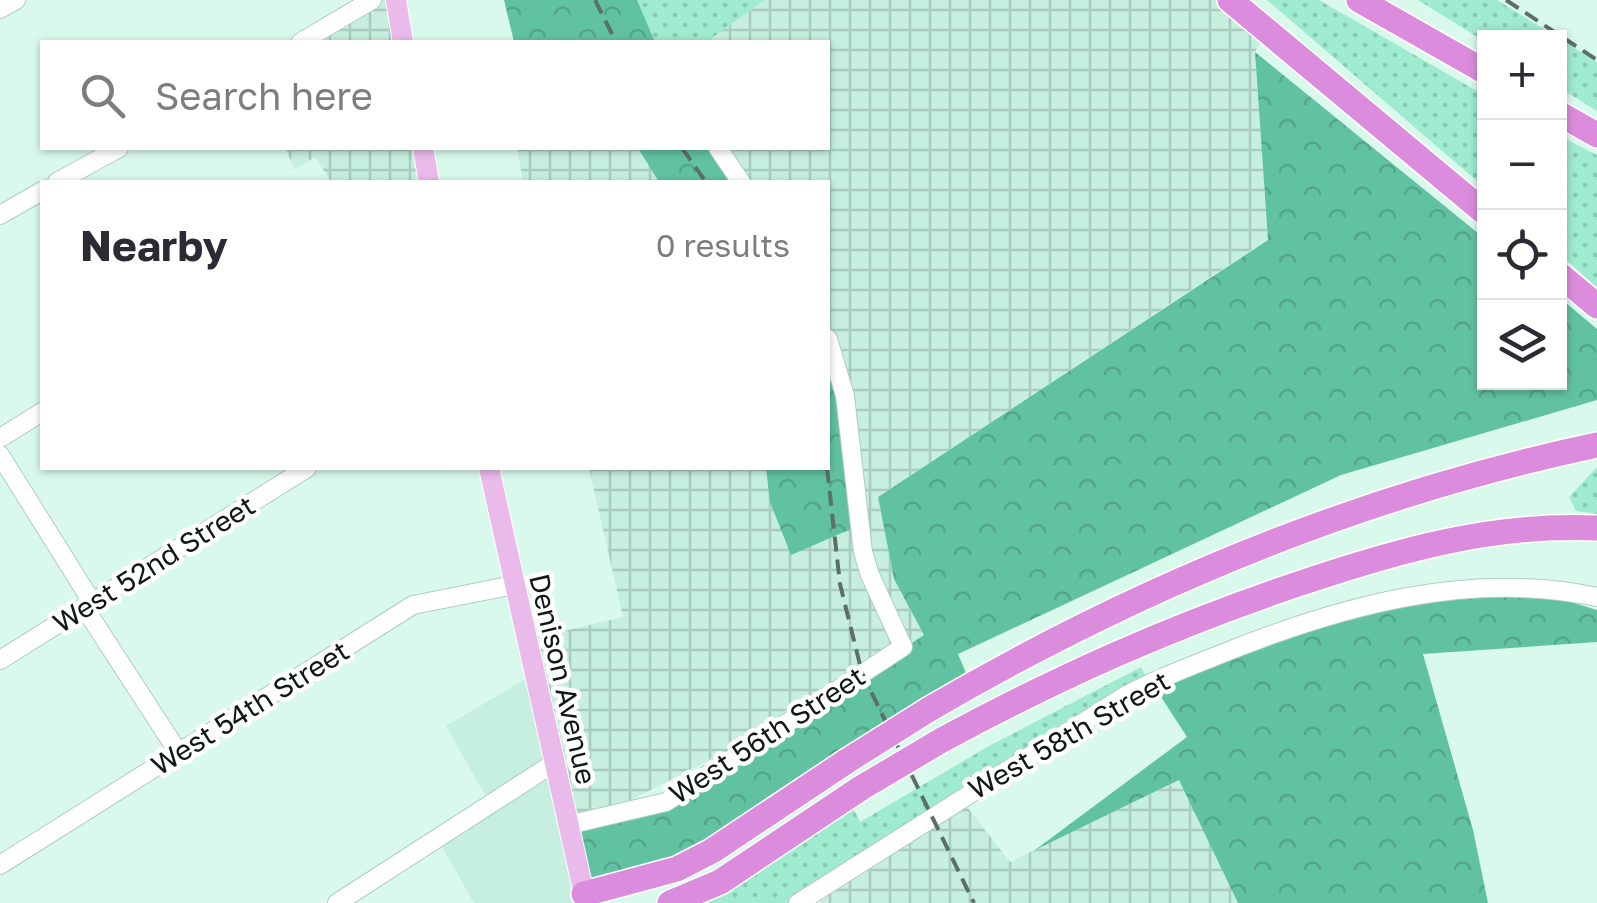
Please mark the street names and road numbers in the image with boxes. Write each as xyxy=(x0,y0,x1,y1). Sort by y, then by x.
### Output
street label: West 52nd Street xyxy=(47,488,261,639)
street label: Denison Avenue xyxy=(523,570,604,787)
street label: West 54th Street xyxy=(145,634,355,782)
street label: West 56th Street xyxy=(663,659,871,810)
street label: West 58th Street xyxy=(962,664,1175,806)

